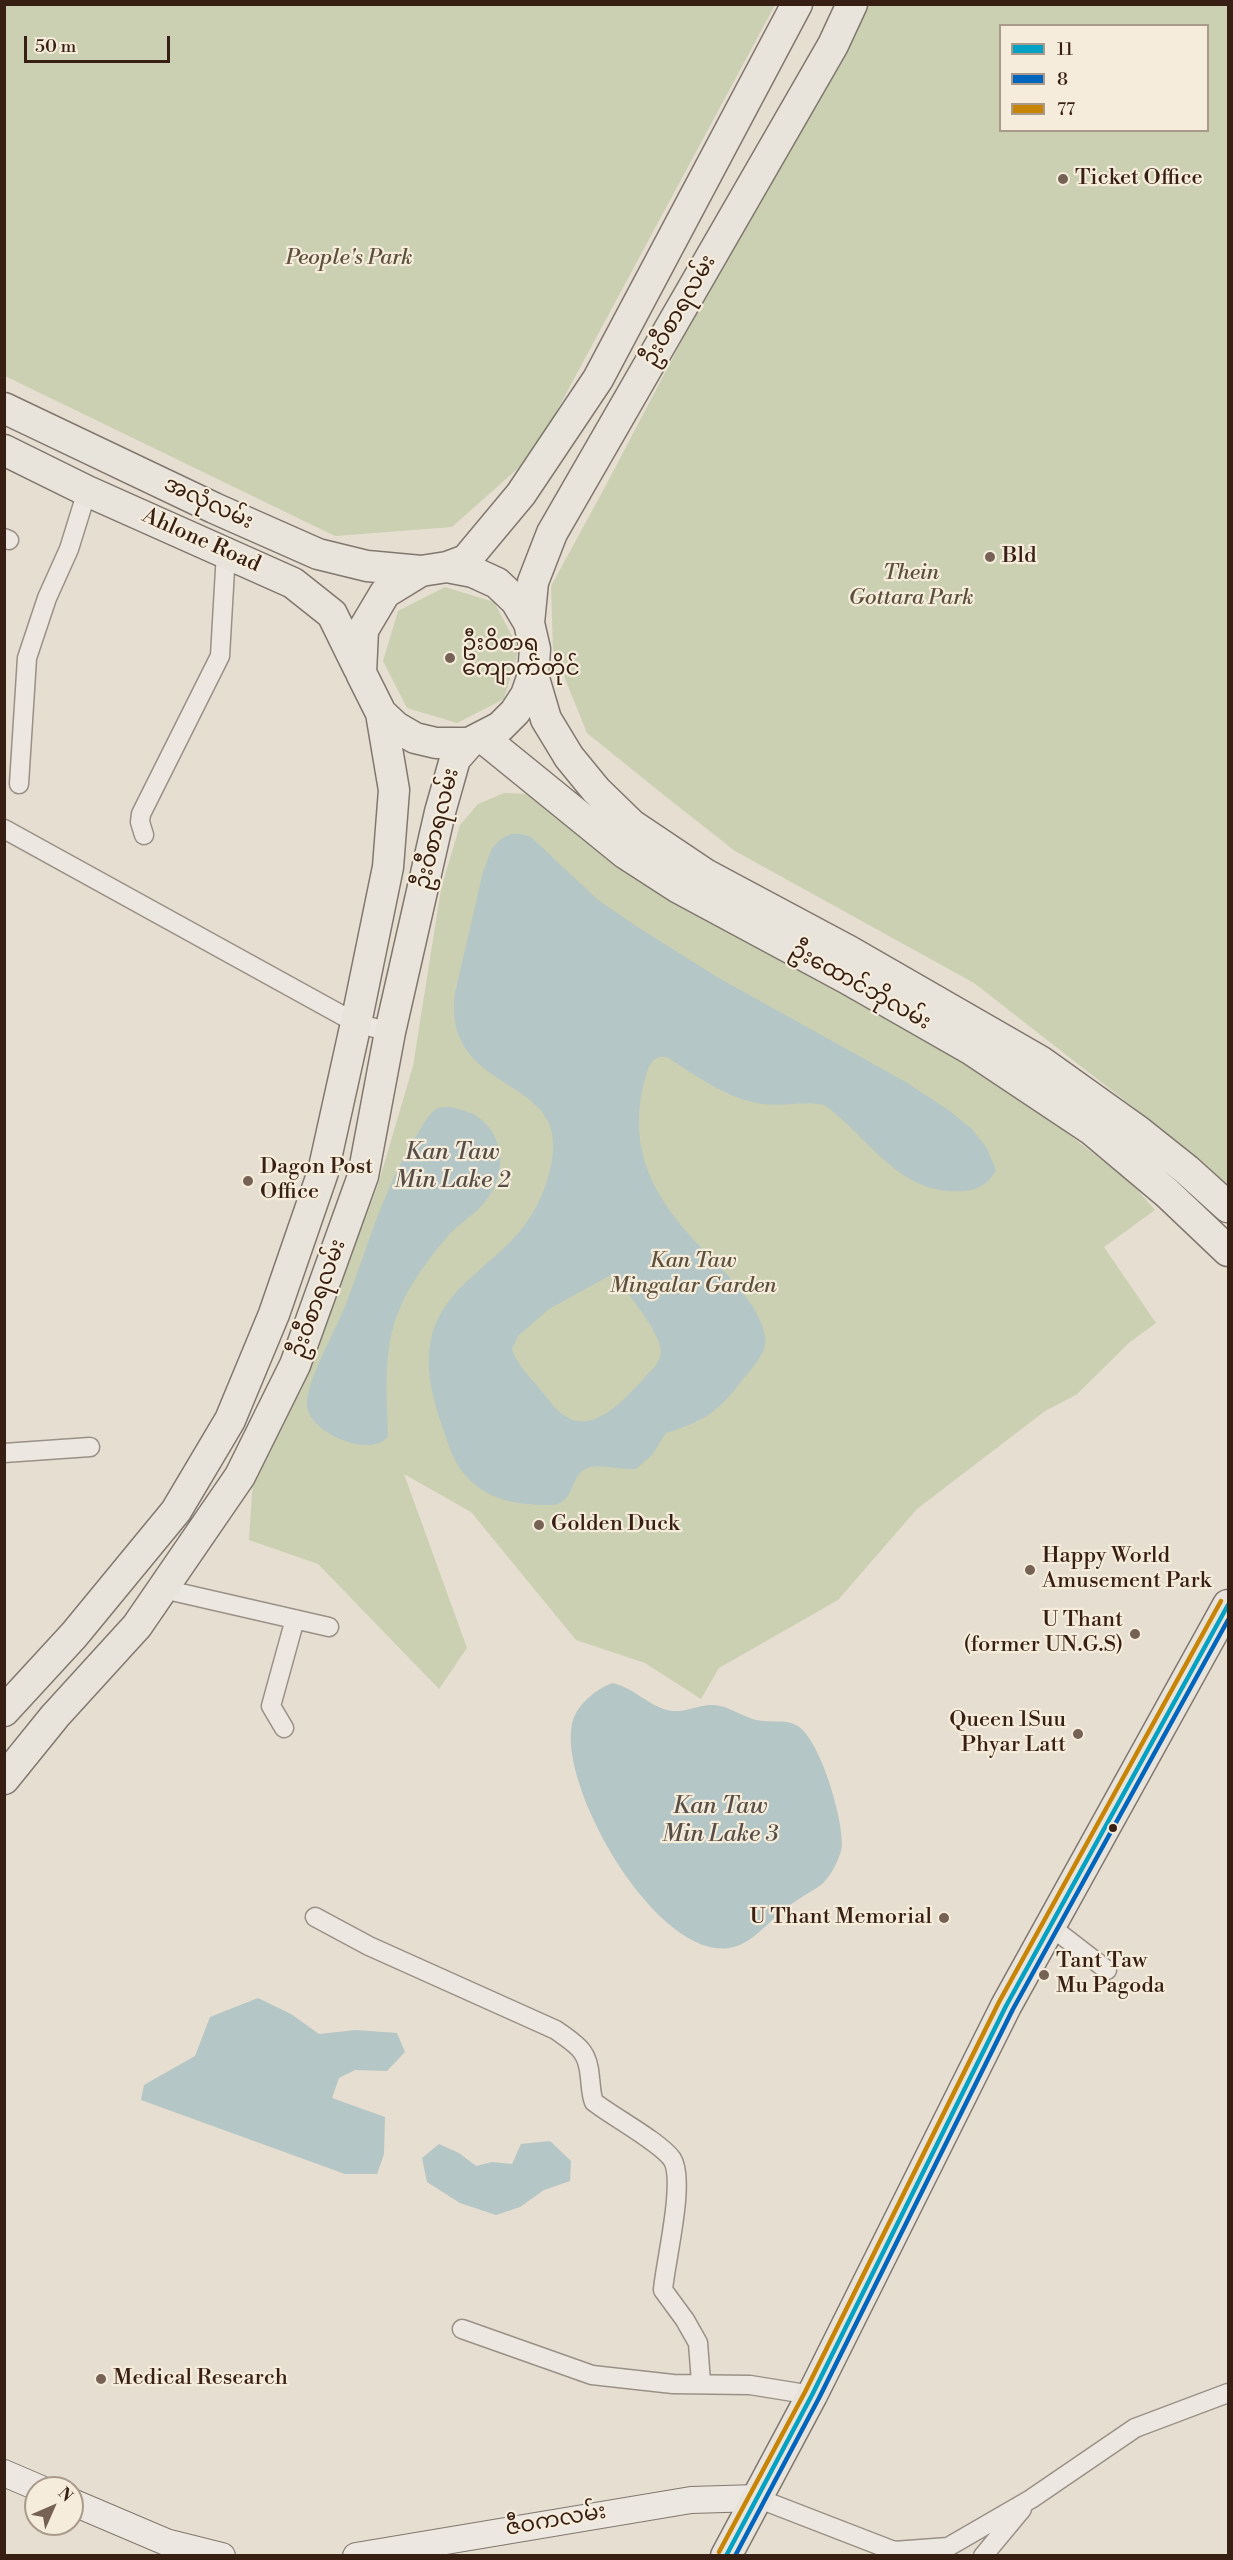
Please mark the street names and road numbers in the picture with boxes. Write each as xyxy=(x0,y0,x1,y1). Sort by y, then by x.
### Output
street label: ဦးဝီစာရလမ်း xyxy=(638,251,722,371)
street label: အလုံလမ်း xyxy=(159,472,257,536)
street label: Ahlone Road xyxy=(138,503,264,579)
street label: ဦးဝီစာရလမ်း xyxy=(410,766,466,892)
street label: ဦးထောင်ဘိုလမ်း xyxy=(785,937,935,1037)
street label: ဦးဝီစာရလမ်း xyxy=(285,1236,353,1362)
street label: ဇီဝကလမ်း xyxy=(504,2499,608,2543)

